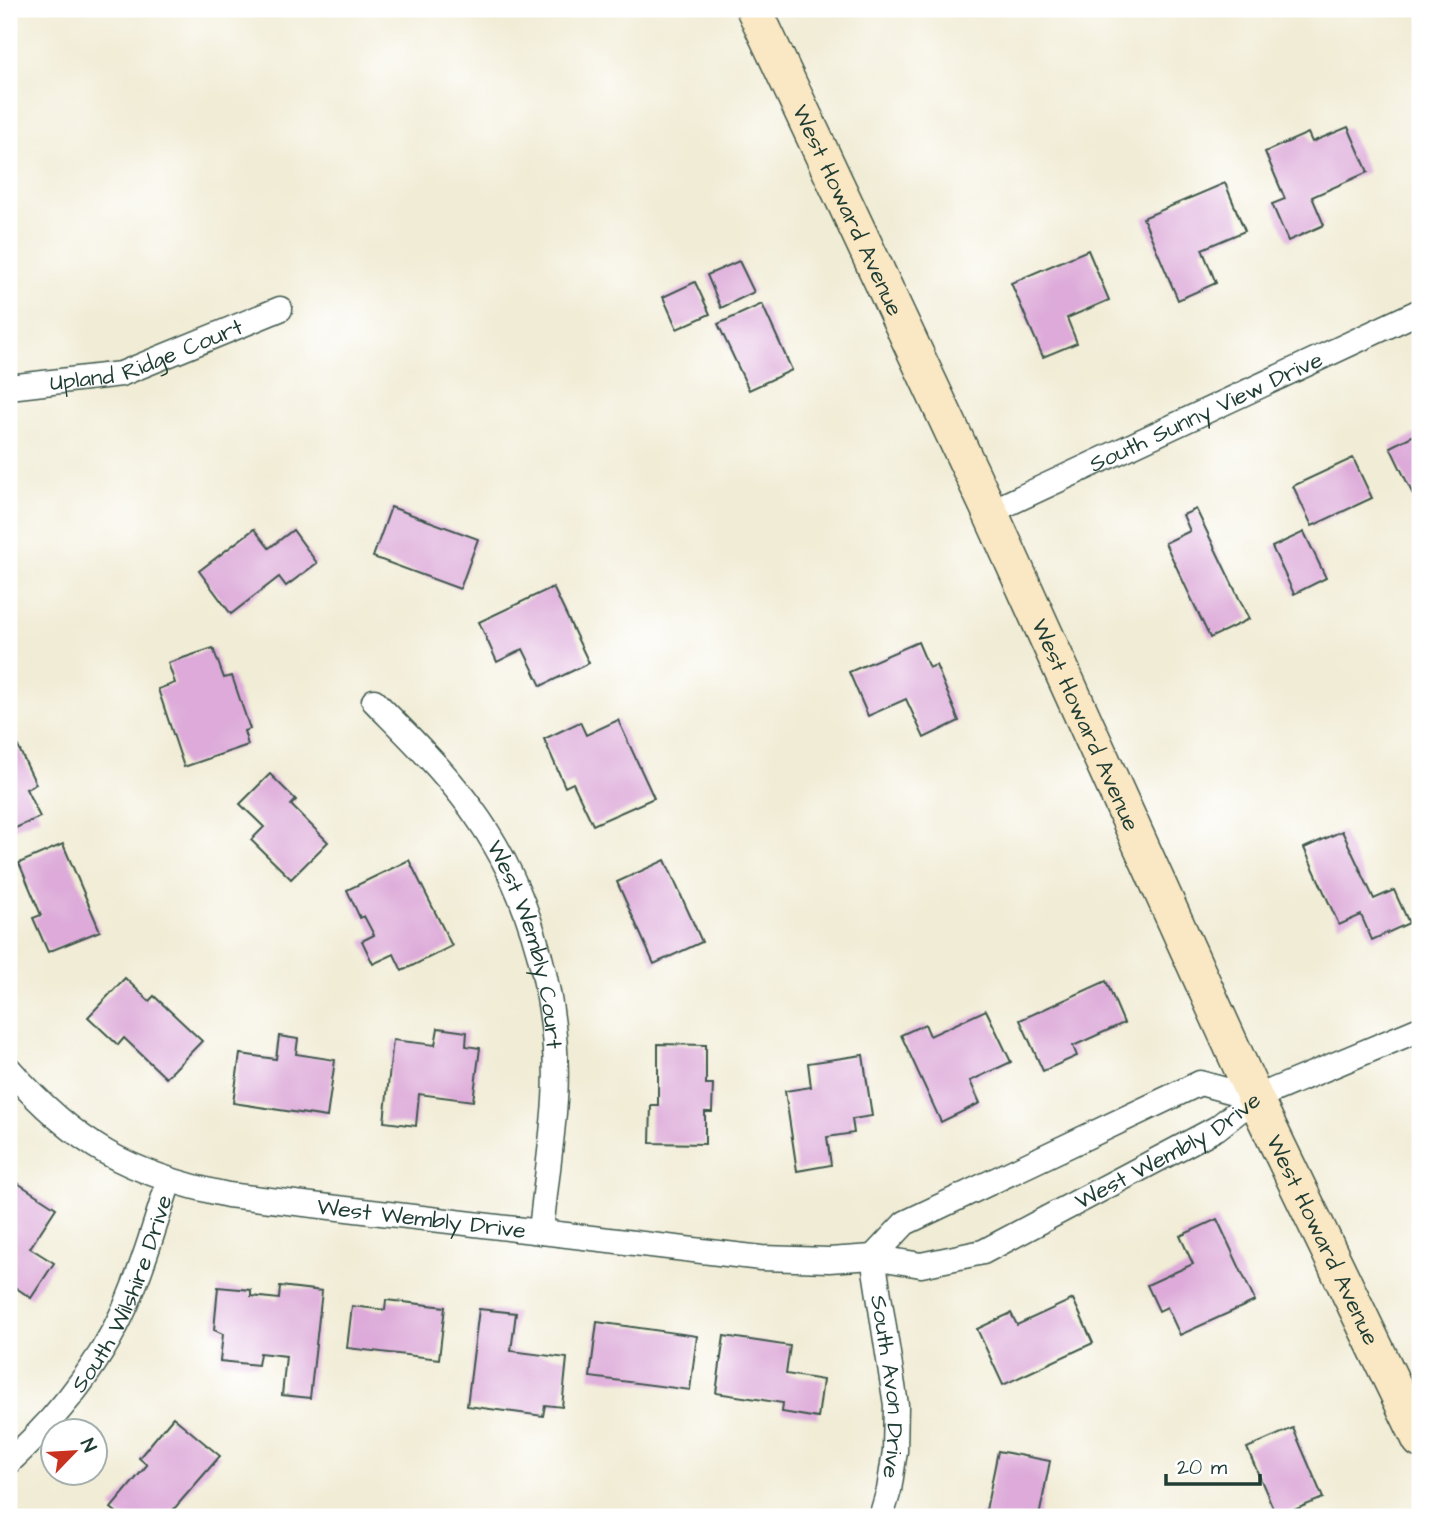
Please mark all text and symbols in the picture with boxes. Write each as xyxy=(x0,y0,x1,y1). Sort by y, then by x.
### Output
street label: West Howard Avenue xyxy=(784,100,911,321)
street label: Upland Ridge Court xyxy=(48,311,249,399)
street label: South Sunny View Drive xyxy=(1084,344,1328,480)
street label: West Howard Avenue xyxy=(1023,614,1147,836)
street label: West Wembly Court xyxy=(479,835,570,1051)
street label: West Wembly Drive xyxy=(1070,1085,1268,1217)
street label: West Howard Avenue xyxy=(1258,1130,1387,1351)
street label: South Wilshire Drive xyxy=(64,1191,181,1399)
street label: West Wembly Drive xyxy=(315,1191,527,1247)
street label: South Avon Drive xyxy=(862,1293,911,1481)
north arrow xyxy=(38,1418,108,1488)
text: N xyxy=(73,1434,103,1457)
scale bar xyxy=(1166,1442,1261,1486)
text: 20 m xyxy=(1177,1453,1228,1482)

